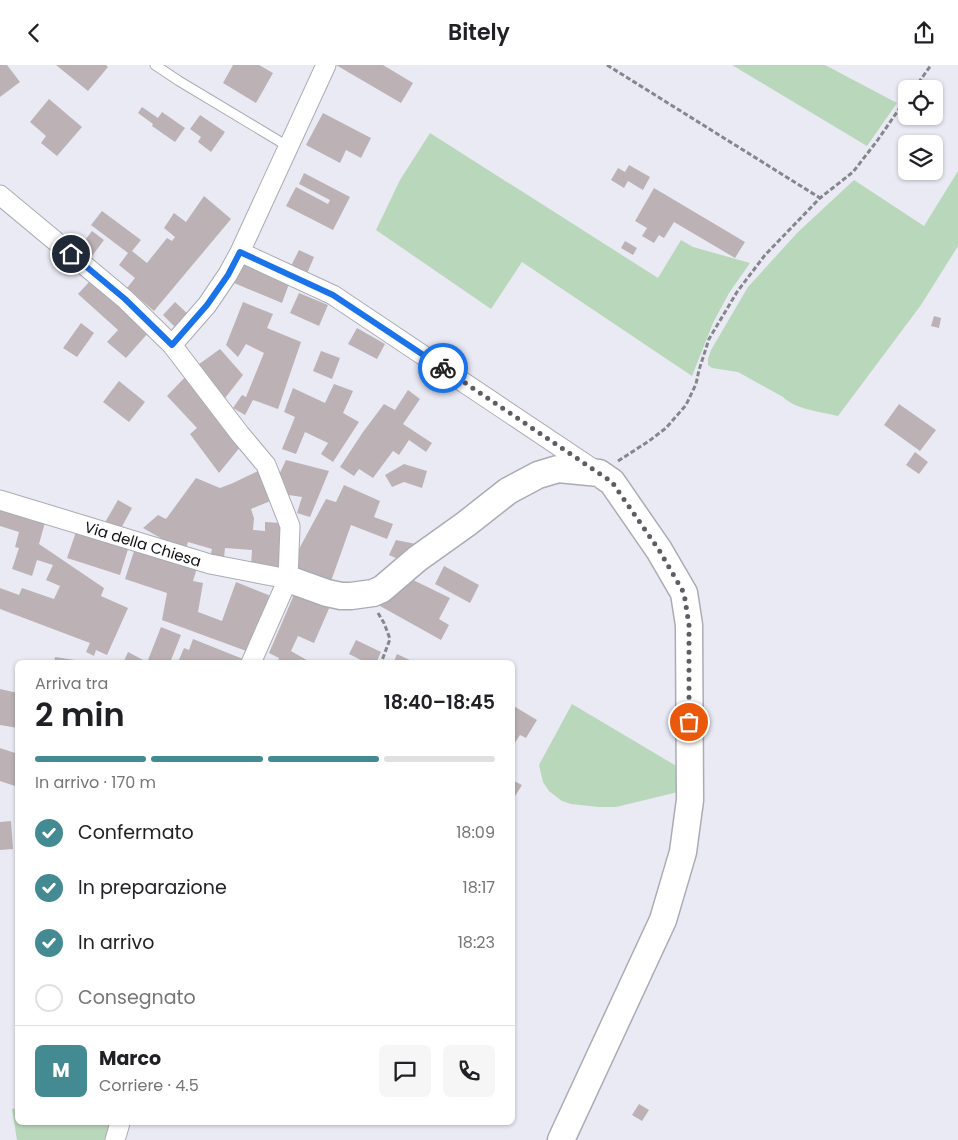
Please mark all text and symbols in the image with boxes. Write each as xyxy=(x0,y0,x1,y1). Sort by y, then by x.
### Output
text: Bitely xyxy=(448,17,510,48)
icon: back xyxy=(20,19,48,47)
icon: share xyxy=(910,19,938,47)
map controls xyxy=(898,80,943,180)
button: locate xyxy=(898,80,943,125)
button: layers xyxy=(898,135,943,180)
pin xyxy=(50,233,92,275)
icon: home xyxy=(57,240,85,268)
courier xyxy=(418,343,468,393)
icon: bike xyxy=(429,354,457,382)
street label: Via della Chiesa xyxy=(82,516,204,572)
text: Arriva tra xyxy=(35,672,108,695)
text: 18:40–18:45 xyxy=(384,689,495,716)
text: 2 min xyxy=(35,692,125,737)
pin xyxy=(668,701,710,743)
icon: bag xyxy=(675,708,703,736)
text: In arrivo · 170 m xyxy=(35,771,156,794)
icon: check xyxy=(35,819,63,847)
text: Confermato xyxy=(78,819,194,846)
text: 18:09 xyxy=(456,821,495,844)
icon: check xyxy=(35,874,63,902)
text: In preparazione xyxy=(78,874,227,901)
text: 18:17 xyxy=(463,876,495,899)
icon: check xyxy=(35,929,63,957)
text: In arrivo xyxy=(78,929,154,956)
text: 18:23 xyxy=(458,931,495,954)
text: Consegnato xyxy=(78,984,196,1011)
text: Marco xyxy=(99,1045,161,1072)
button: chat xyxy=(379,1045,431,1097)
button: phone xyxy=(443,1045,495,1097)
text: M xyxy=(52,1057,70,1084)
text: Corriere · 4.5 xyxy=(99,1074,199,1097)

